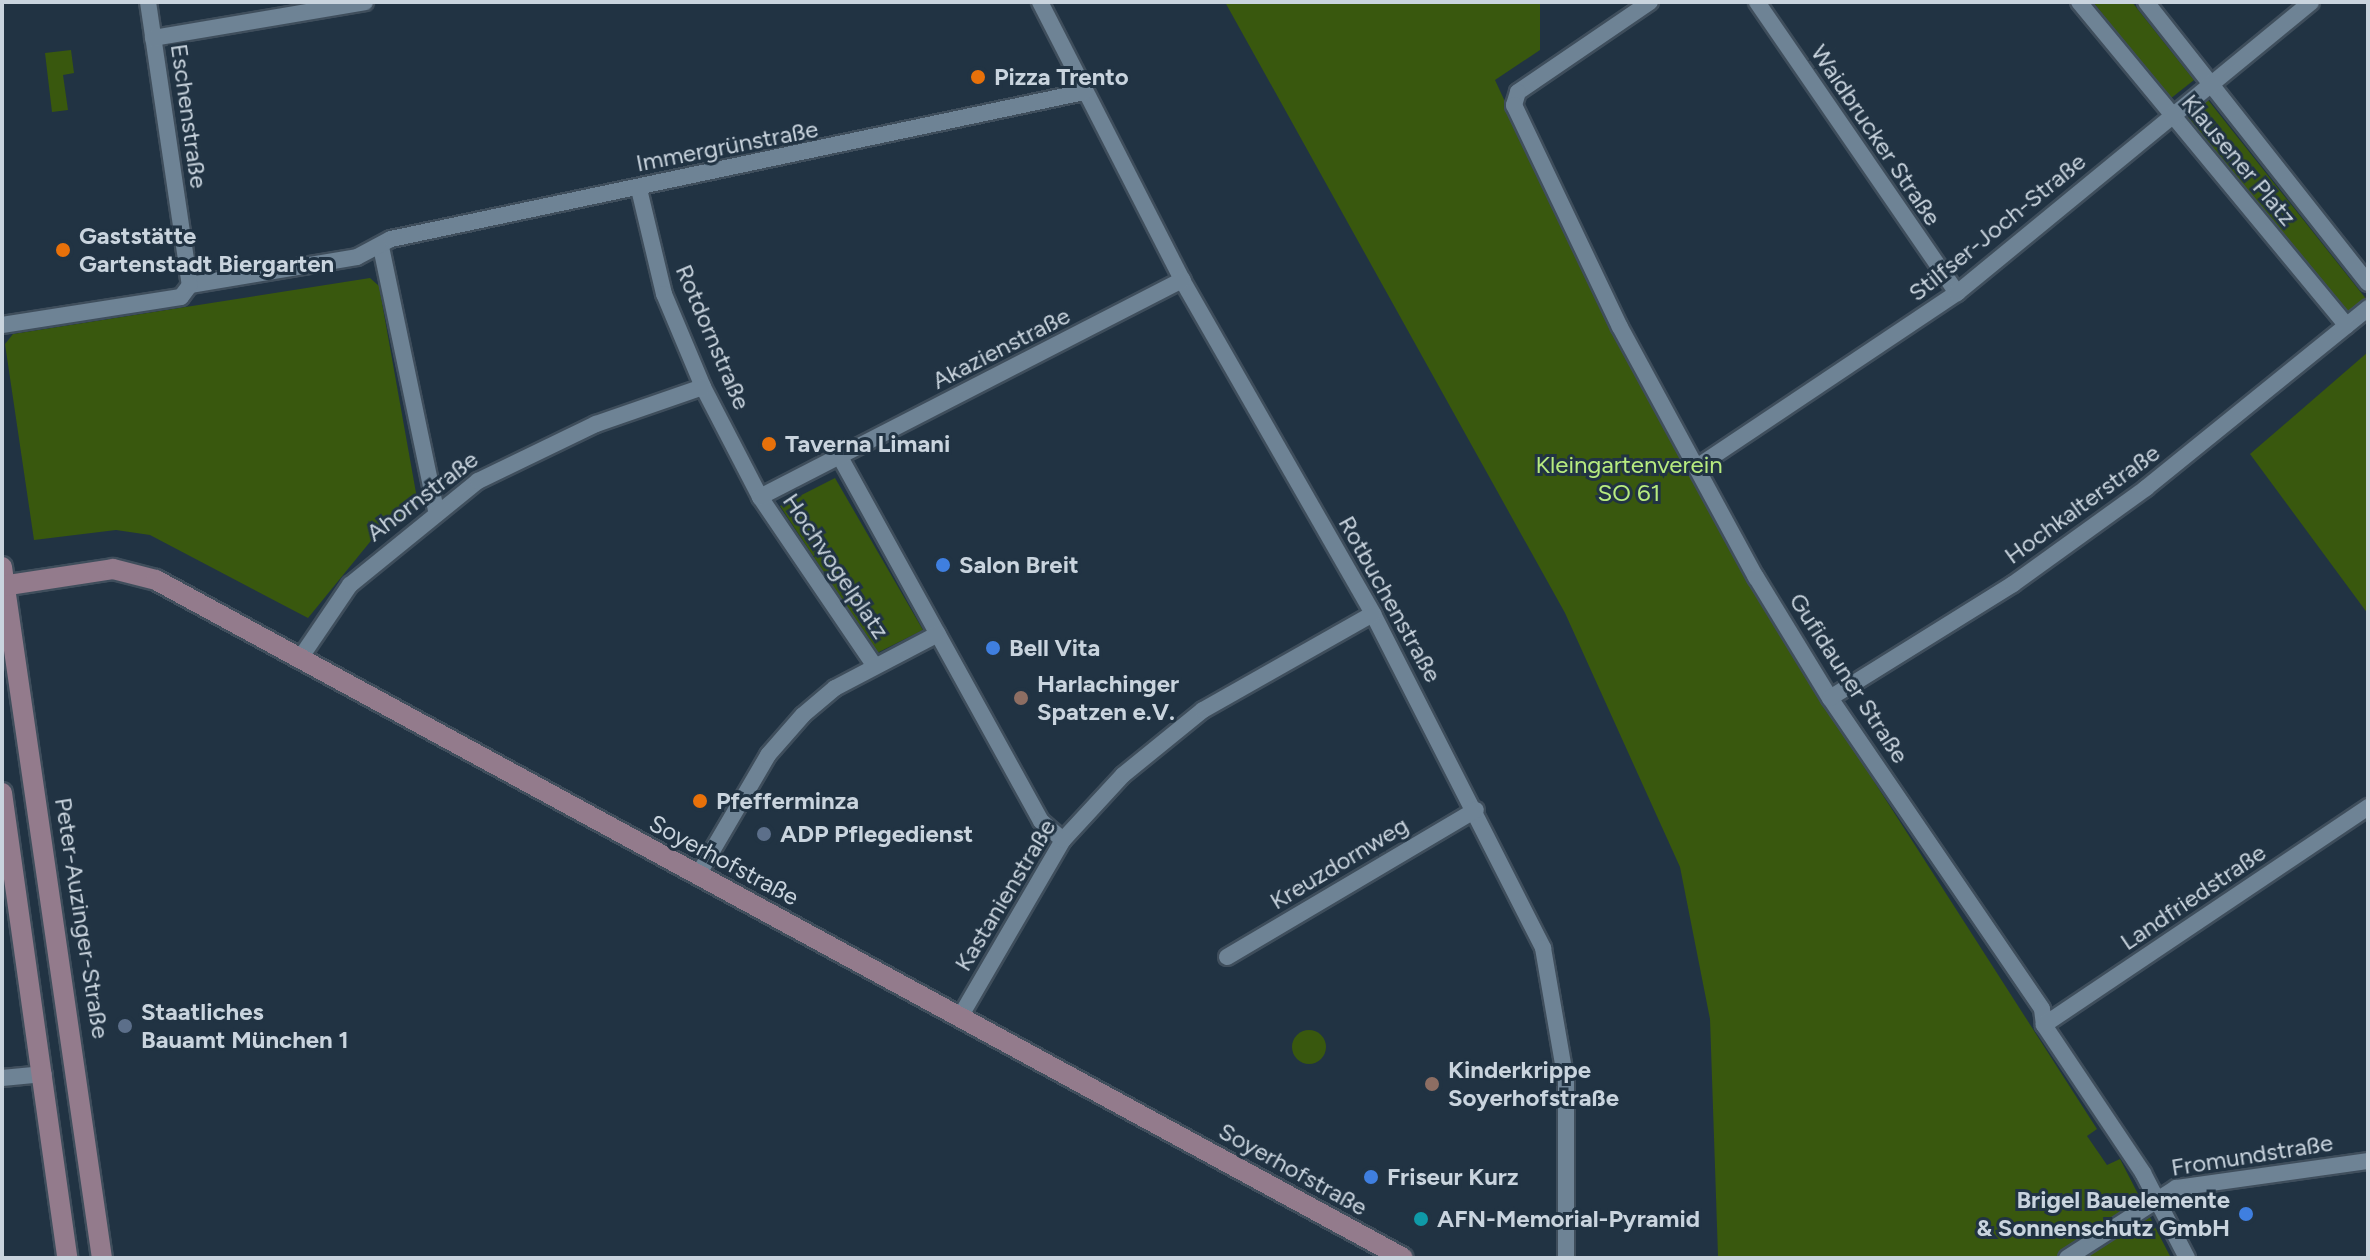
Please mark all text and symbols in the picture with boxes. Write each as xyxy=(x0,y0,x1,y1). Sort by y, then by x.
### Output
street label: Waidbrucker Straße xyxy=(1805,39,1947,231)
street label: Eschenstraße xyxy=(165,42,213,190)
place label: Pizza Trento xyxy=(994,63,1129,91)
marker: Pizza Trento xyxy=(969,68,987,86)
street label: Klausener Platz xyxy=(2176,88,2302,232)
street label: Immergrünstraße xyxy=(634,114,820,178)
street label: Stilfser-Joch-Straße xyxy=(1903,147,2091,307)
place label: Gaststätte Gartenstadt Biergarten xyxy=(79,222,334,278)
marker: Gaststätte Gartenstadt Biergarten xyxy=(54,241,72,259)
street label: Rotdornstraße xyxy=(670,260,756,414)
street label: Akazienstraße xyxy=(927,301,1075,395)
place label: Taverna Limani xyxy=(785,430,950,458)
marker: Taverna Limani xyxy=(760,435,778,453)
street label: Hochkalterstraße xyxy=(1999,438,2165,570)
street label: Ahornstraße xyxy=(360,445,484,547)
park label: Kleingartenverein SO 61 xyxy=(1535,451,1723,507)
street label: Hochvogelplatz xyxy=(777,488,895,644)
street label: Rotbuchenstraße xyxy=(1332,511,1448,687)
place label: Salon Breit xyxy=(959,551,1079,579)
marker: Salon Breit xyxy=(934,556,952,574)
street label: Gufidauner Straße xyxy=(1783,588,1915,768)
place label: Bell Vita xyxy=(1009,634,1100,662)
marker: Bell Vita xyxy=(984,639,1002,657)
place label: Harlachinger Spatzen e.V. xyxy=(1037,670,1179,726)
marker: Harlachinger Spatzen e.V. xyxy=(1012,689,1030,707)
place label: Pfefferminza xyxy=(716,787,859,815)
marker: Pfefferminza xyxy=(691,792,709,810)
street label: Peter-Auzinger-Straße xyxy=(49,796,115,1040)
street label: Soyerhofstraße xyxy=(644,808,804,912)
street label: Kreuzdornweg xyxy=(1265,810,1413,916)
street label: Kastanienstraße xyxy=(948,814,1062,976)
place label: ADP Pflegedienst xyxy=(780,820,973,848)
marker: ADP Pflegedienst xyxy=(755,825,773,843)
street label: Landfriedstraße xyxy=(2115,838,2271,956)
place label: Staatliches Bauamt München 1 xyxy=(141,998,349,1054)
marker: Staatliches Bauamt München 1 xyxy=(116,1017,134,1035)
place label: Kinderkrippe Soyerhofstraße xyxy=(1448,1056,1619,1112)
marker: Kinderkrippe Soyerhofstraße xyxy=(1423,1075,1441,1093)
street label: Soyerhofstraße xyxy=(1214,1116,1372,1222)
street label: Fromundstraße xyxy=(2169,1128,2335,1182)
place label: Friseur Kurz xyxy=(1387,1163,1518,1191)
marker: Friseur Kurz xyxy=(1362,1168,1380,1186)
place label: Brigel Bauelemente & Sonnenschutz GmbH xyxy=(1977,1186,2230,1242)
place label: AFN-Memorial-Pyramid xyxy=(1437,1205,1700,1233)
marker: Brigel Bauelemente & Sonnenschutz GmbH xyxy=(2237,1205,2255,1223)
marker: AFN-Memorial-Pyramid xyxy=(1412,1210,1430,1228)

